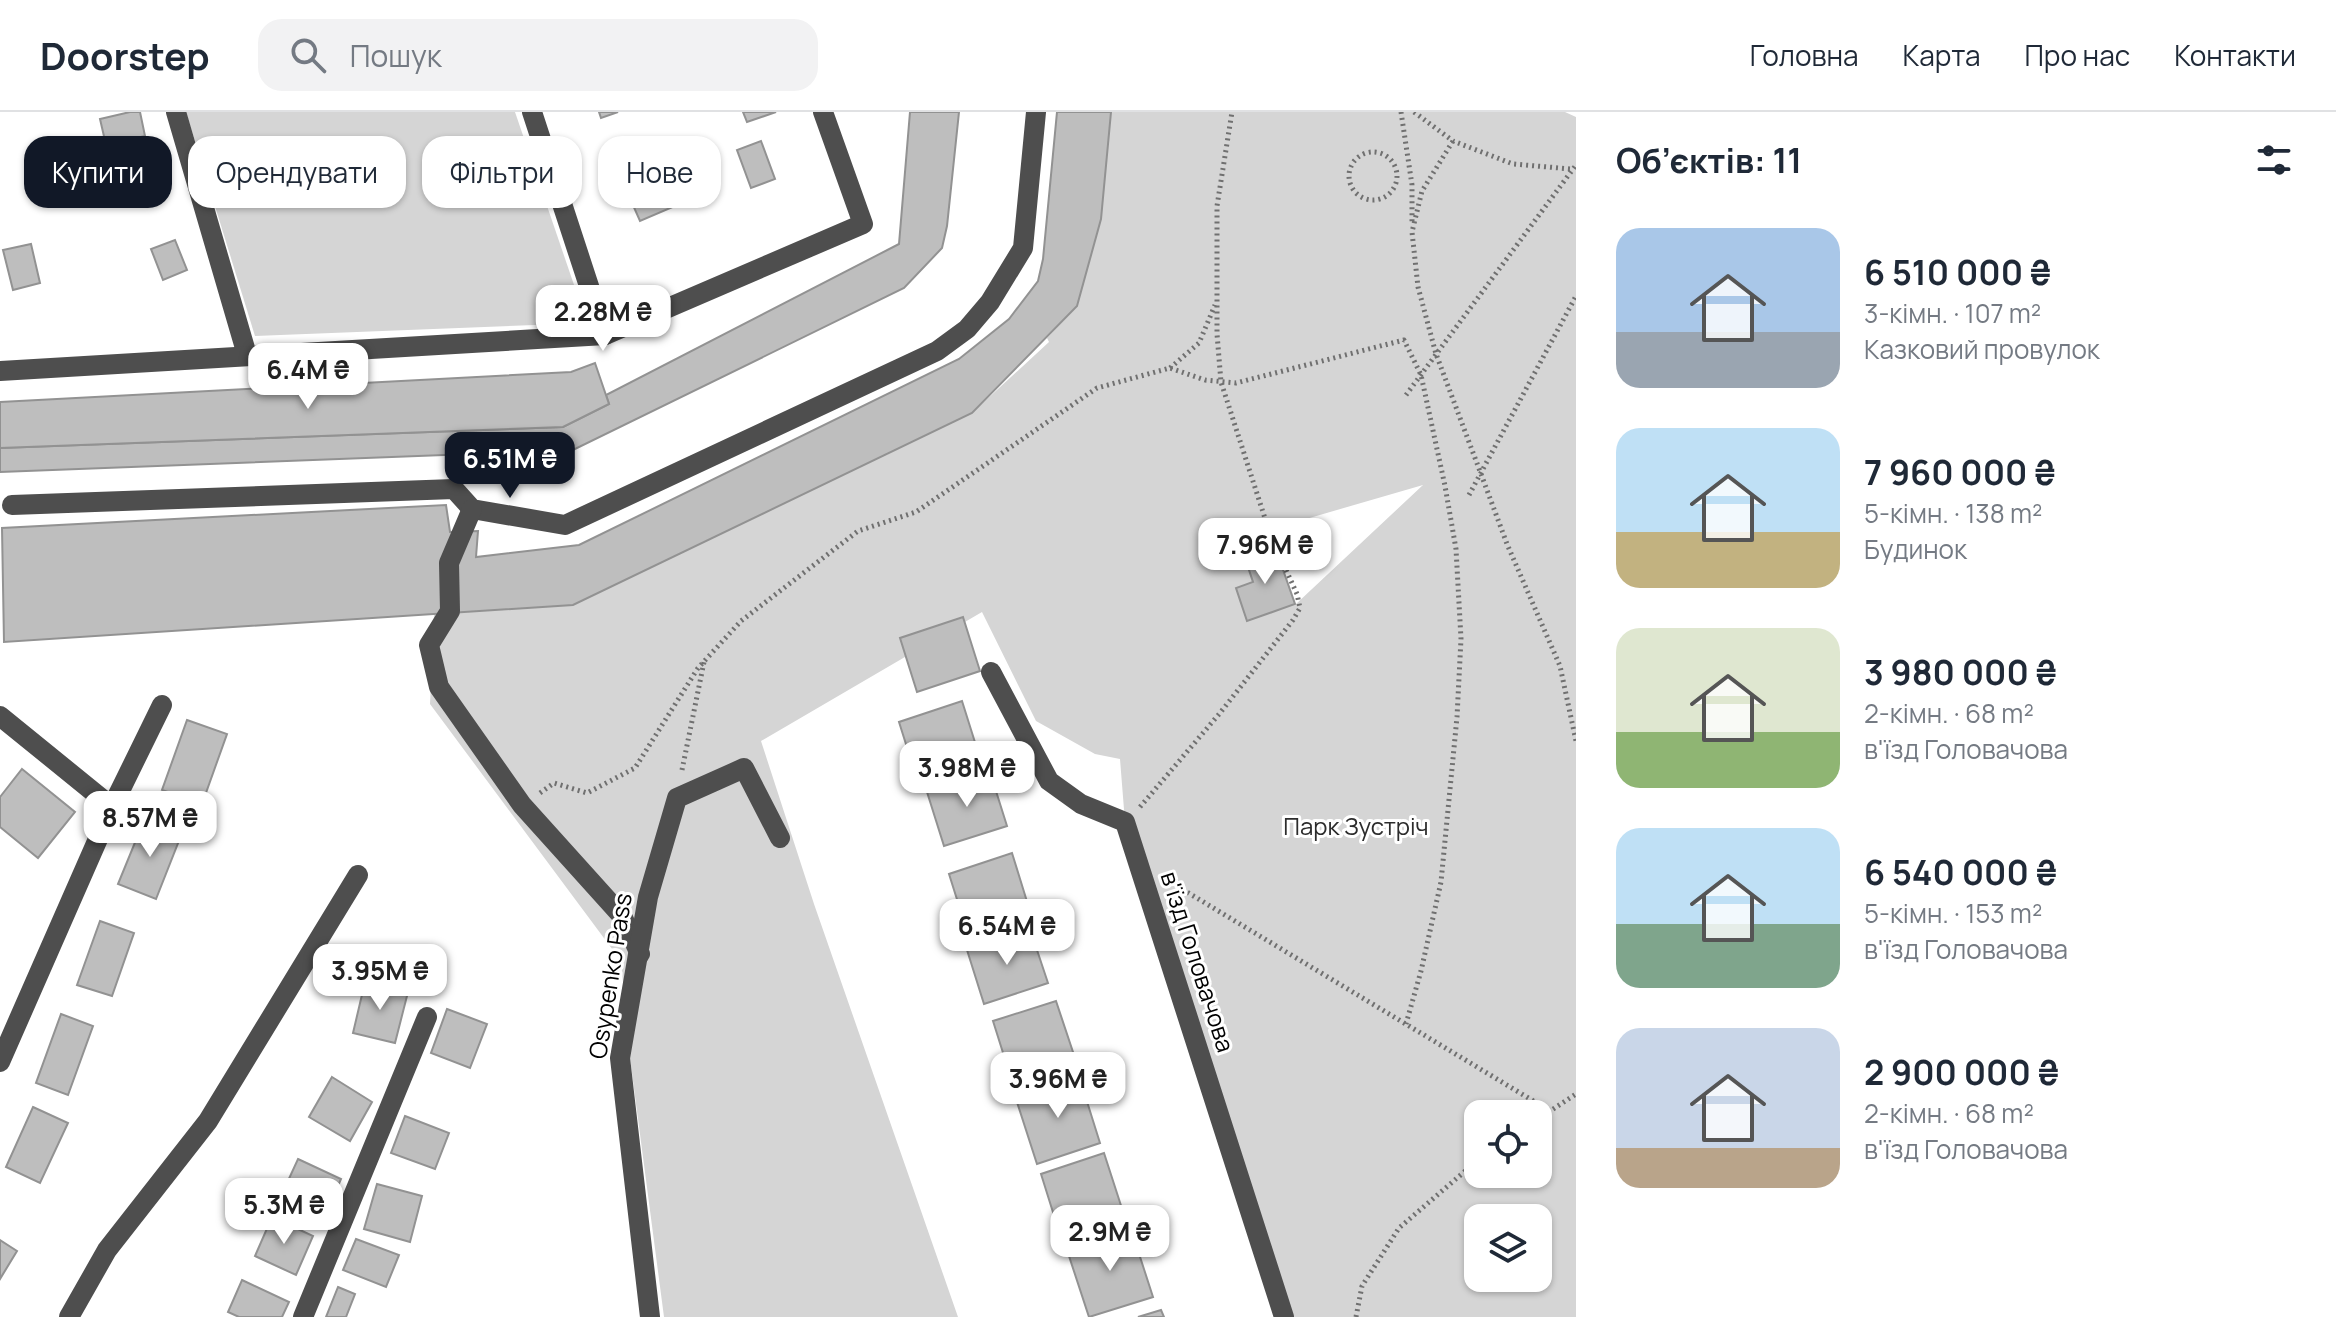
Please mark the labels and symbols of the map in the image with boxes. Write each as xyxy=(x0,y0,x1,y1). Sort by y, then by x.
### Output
pin: 2.28M ₴ xyxy=(529,285,677,353)
pin: 6.4M ₴ xyxy=(243,343,373,411)
pin: 6.51M ₴ xyxy=(436,432,584,500)
pin: 7.96M ₴ xyxy=(1191,518,1339,586)
pin: 3.98M ₴ xyxy=(893,741,1041,809)
pin: 8.57M ₴ xyxy=(76,791,224,859)
park label: Парк Зустріч xyxy=(1283,809,1429,842)
street label: в'їзд Головачова xyxy=(1154,867,1243,1056)
street label: Osypenko Pass xyxy=(580,891,639,1061)
pin: 6.54M ₴ xyxy=(933,899,1081,967)
pin: 3.95M ₴ xyxy=(306,944,454,1012)
pin: 3.96M ₴ xyxy=(984,1052,1132,1120)
pin: 5.3M ₴ xyxy=(219,1178,349,1246)
pin: 2.9M ₴ xyxy=(1045,1205,1175,1273)

